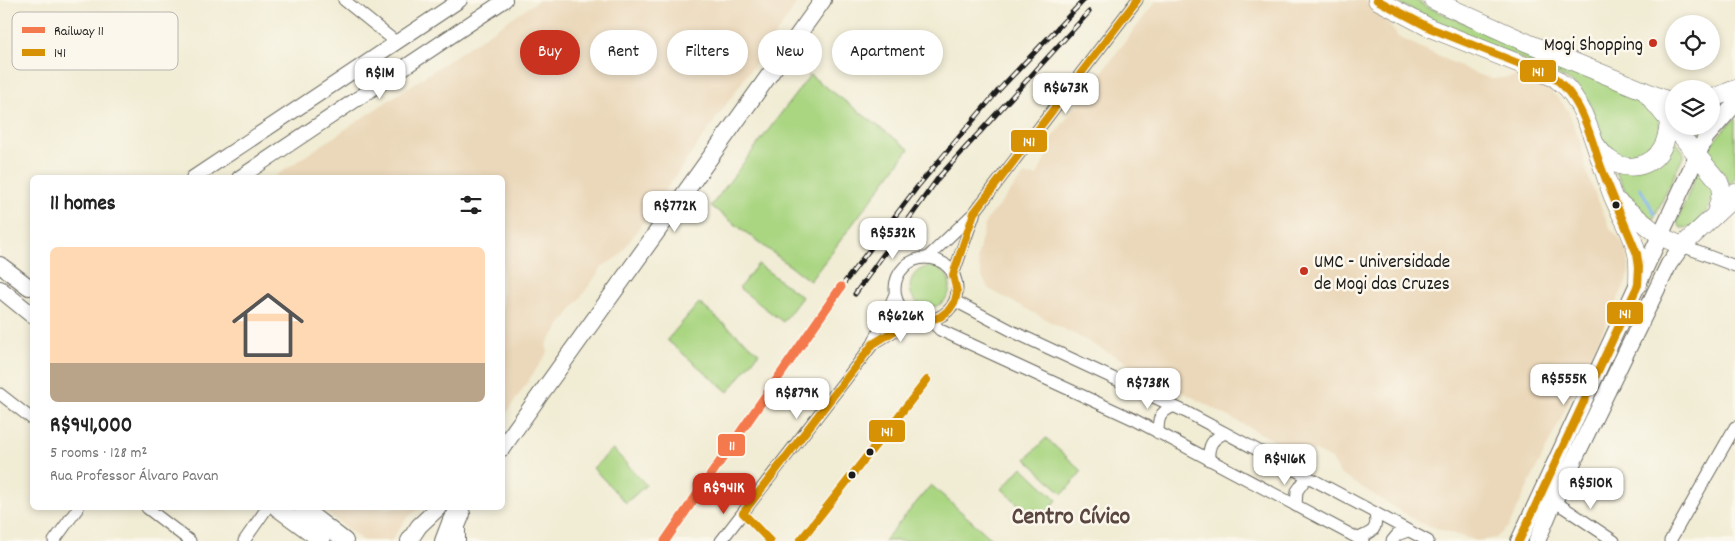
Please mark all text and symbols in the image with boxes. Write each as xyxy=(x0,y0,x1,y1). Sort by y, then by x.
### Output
legend xyxy=(12,12,178,70)
map controls xyxy=(1665,15,1720,135)
button: locate xyxy=(1665,15,1720,70)
text: Railway 11 xyxy=(54,22,104,42)
chip: Buy xyxy=(520,30,580,75)
chip: Rent xyxy=(590,30,657,75)
chip: Filters xyxy=(667,30,748,75)
chip: New xyxy=(758,30,822,75)
chip: Apartment xyxy=(832,30,943,75)
place label: Mogi Shopping xyxy=(1544,33,1643,60)
marker: Mogi Shopping xyxy=(1647,37,1659,49)
text: 141 xyxy=(54,44,66,64)
pin: R$1M xyxy=(350,58,410,100)
line badge: 141 xyxy=(1519,59,1557,83)
text: R$1M xyxy=(366,62,394,85)
text: 141 xyxy=(1532,63,1544,83)
pin: R$673K xyxy=(1025,72,1107,115)
text: R$673K xyxy=(1044,77,1088,100)
button: layers xyxy=(1665,80,1720,135)
line badge: 141 xyxy=(1010,129,1048,153)
text: 141 xyxy=(1023,133,1035,153)
text: 11 homes xyxy=(50,190,115,220)
pin: R$772K xyxy=(634,190,716,233)
icon: filters xyxy=(457,191,485,219)
text: R$772K xyxy=(654,195,696,218)
unlabelled marker xyxy=(1611,200,1621,210)
pin: R$532K xyxy=(852,218,934,260)
text: R$532K xyxy=(871,222,915,245)
place label: UMC - Universidade de Mogi das Cruzes xyxy=(1314,250,1450,299)
marker: UMC - Universidade de Mogi das Cruzes xyxy=(1298,265,1310,277)
icon: home xyxy=(223,280,313,370)
pin: R$626K xyxy=(860,300,942,343)
line badge: 141 xyxy=(1606,301,1644,325)
text: R$626K xyxy=(878,305,924,328)
text: 141 xyxy=(1619,305,1631,325)
pin: R$555K xyxy=(1523,364,1605,406)
pin: R$738K xyxy=(1107,368,1189,410)
text: R$555K xyxy=(1541,368,1587,391)
text: R$738K xyxy=(1127,372,1169,395)
pin: R$879K xyxy=(756,378,838,420)
text: R$879K xyxy=(775,382,819,405)
text: R$941,000 xyxy=(50,412,132,442)
line badge: 141 xyxy=(868,419,906,443)
text: 141 xyxy=(881,423,893,443)
line badge: 11 xyxy=(717,433,746,457)
text: 11 xyxy=(729,437,735,457)
text: 5 rooms · 128 m² xyxy=(50,442,147,465)
pin: R$416K xyxy=(1244,444,1326,486)
unlabelled marker xyxy=(865,447,875,457)
text: R$416K xyxy=(1264,448,1306,471)
text: Rua Professor Álvaro Pavan xyxy=(50,465,218,488)
pin: R$510K xyxy=(1550,468,1632,510)
unlabelled marker xyxy=(847,470,857,480)
pin: R$941K xyxy=(683,472,765,515)
text: R$510K xyxy=(1570,472,1612,495)
text: R$941K xyxy=(704,477,744,500)
district label: Centro Cívico xyxy=(1012,501,1131,535)

